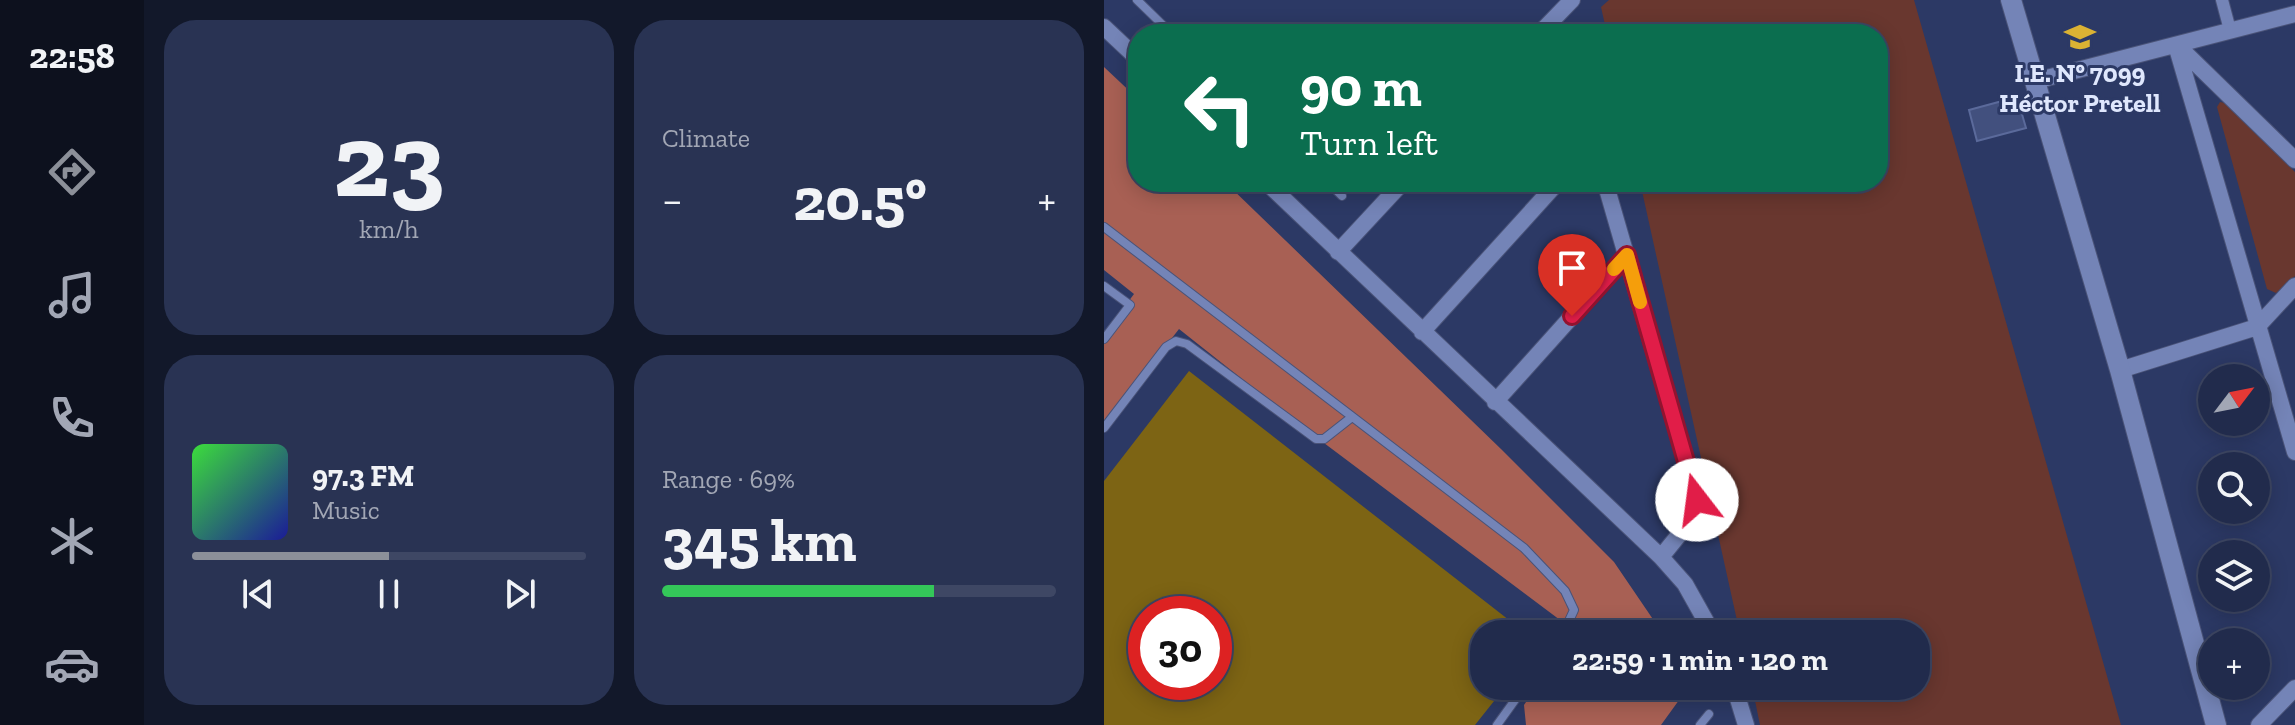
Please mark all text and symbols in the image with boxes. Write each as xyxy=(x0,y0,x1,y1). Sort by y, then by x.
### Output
school or university icon: I.E. N° 7099 Héctor Pretell xyxy=(2063,20,2097,54)
text: 22:58 xyxy=(29,34,115,77)
text: 90 m xyxy=(1300,53,1422,120)
icon: left xyxy=(1168,56,1272,160)
place label: I.E. N° 7099 Héctor Pretell xyxy=(1999,57,2161,119)
text: 23 xyxy=(333,98,445,223)
text: Turn left xyxy=(1300,121,1438,164)
text: Climate xyxy=(662,122,750,154)
icon: directions xyxy=(44,144,100,200)
text: 20.5° xyxy=(793,163,927,235)
text: − xyxy=(662,173,683,226)
text: + xyxy=(1037,173,1056,226)
text: km/h xyxy=(359,213,419,245)
pin xyxy=(1538,234,1606,316)
icon: arrive xyxy=(1550,246,1594,290)
icon: music xyxy=(44,267,100,323)
north arrow xyxy=(2198,364,2270,436)
map controls xyxy=(2198,364,2270,700)
icon: phone xyxy=(44,390,100,446)
button: search xyxy=(2198,452,2270,524)
text: 97.3 FM xyxy=(312,458,414,494)
position arrow xyxy=(1655,458,1739,542)
text: Range · 69% xyxy=(662,463,795,495)
text: Music xyxy=(312,494,380,526)
text: 345 km xyxy=(662,504,856,576)
icon: climate xyxy=(44,513,100,569)
button: layers xyxy=(2198,540,2270,612)
icon: previous xyxy=(236,572,280,616)
icon: pause xyxy=(367,572,411,616)
icon: next xyxy=(498,572,542,616)
speed limit sign: 30 xyxy=(1128,596,1232,700)
button: + xyxy=(2198,628,2270,700)
icon: car xyxy=(44,636,100,692)
text: 22:59 · 1 min · 120 m xyxy=(1572,642,1828,678)

